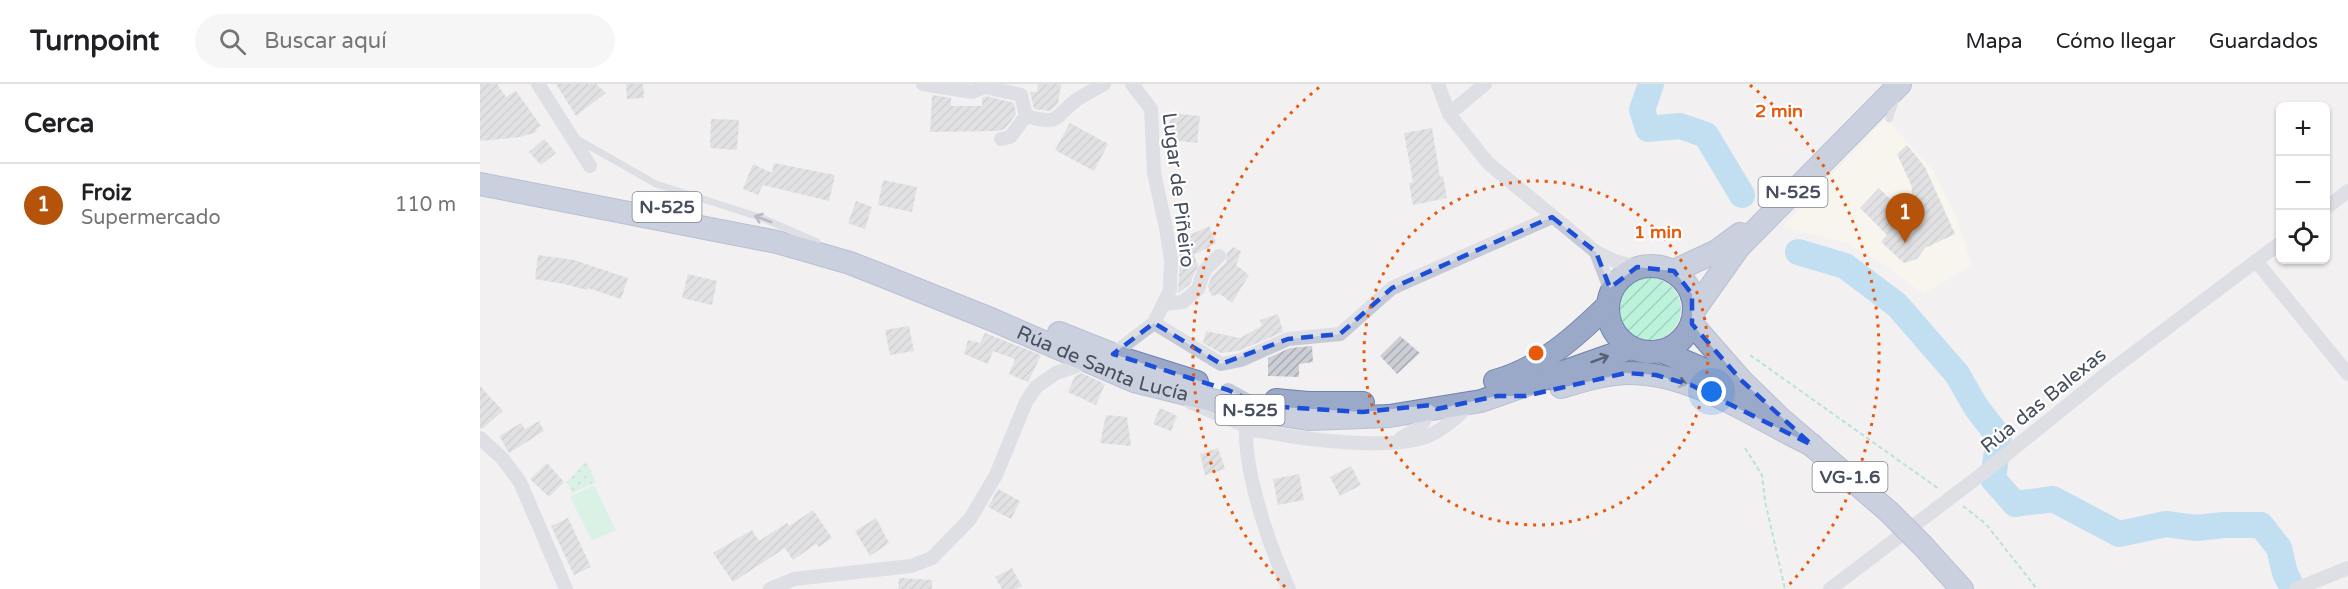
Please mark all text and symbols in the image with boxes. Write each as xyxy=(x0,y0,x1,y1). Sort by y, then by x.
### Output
search box xyxy=(195,14,615,68)
text: Turnpoint xyxy=(30,24,159,58)
icon: search xyxy=(216,25,249,58)
text: Buscar aquí xyxy=(264,28,387,54)
text: Mapa xyxy=(1965,29,2023,54)
text: Cómo llegar xyxy=(2056,29,2176,54)
text: Guardados xyxy=(2209,29,2318,54)
text: 2 min xyxy=(1755,100,1803,122)
map controls xyxy=(2276,102,2330,264)
button: + xyxy=(2276,102,2330,156)
text: Cerca xyxy=(24,108,94,139)
street label: Lugar de Piñeiro xyxy=(1157,111,1199,269)
button: − xyxy=(2276,156,2330,210)
road number: N-525 xyxy=(1758,177,1828,207)
text: Froiz xyxy=(81,180,132,206)
road number: N-525 xyxy=(632,192,702,222)
text: 1 xyxy=(37,193,50,217)
text: 110 m xyxy=(395,193,456,217)
pin: 1 xyxy=(1886,194,1924,243)
text: Supermercado xyxy=(81,206,221,230)
button: locate xyxy=(2276,210,2330,264)
one-way arrow xyxy=(755,213,773,224)
text: 1 min xyxy=(1634,221,1682,243)
street label: Rúa de Santa Lucía xyxy=(1013,321,1191,407)
centre of rings xyxy=(1526,343,1546,363)
street label: Rúa das Balexas xyxy=(1976,343,2111,459)
one-way arrow xyxy=(1590,353,1609,364)
one-way arrow xyxy=(1668,376,1687,388)
your location xyxy=(1697,377,1726,406)
road number: N-525 xyxy=(1216,395,1284,425)
road number: VG-1.6 xyxy=(1812,462,1888,492)

